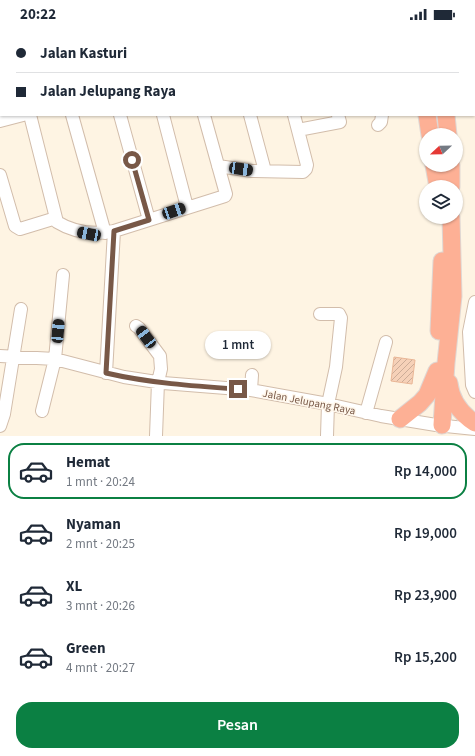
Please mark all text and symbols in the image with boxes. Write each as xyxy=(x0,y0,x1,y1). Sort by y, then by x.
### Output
text: 20:22 xyxy=(20,4,56,25)
text: Jalan Kasturi xyxy=(40,43,127,64)
text: Jalan Jelupang Raya xyxy=(40,81,176,102)
north arrow xyxy=(419,128,463,172)
map controls xyxy=(419,128,463,224)
route start xyxy=(123,151,141,169)
car xyxy=(228,161,254,177)
button: layers xyxy=(419,180,463,224)
car xyxy=(161,201,187,221)
car xyxy=(76,226,102,242)
car xyxy=(51,319,65,343)
car xyxy=(134,324,158,350)
callout: 1 mnt xyxy=(205,331,271,359)
text: 1 mnt xyxy=(222,336,254,354)
route end xyxy=(229,380,247,398)
street label: Jalan Jelupang Raya xyxy=(261,386,357,418)
text: Hemat xyxy=(66,452,110,473)
icon: car xyxy=(18,453,54,489)
text: Rp 14,000 xyxy=(394,461,457,482)
text: 1 mnt · 20:24 xyxy=(66,473,135,491)
text: Nyaman xyxy=(66,514,121,535)
icon: car xyxy=(18,515,54,551)
text: Rp 19,000 xyxy=(394,523,457,544)
text: 2 mnt · 20:25 xyxy=(66,535,135,553)
text: XL xyxy=(66,576,82,597)
icon: car xyxy=(18,577,54,613)
text: Rp 23,900 xyxy=(394,585,457,606)
text: 3 mnt · 20:26 xyxy=(66,597,135,615)
text: Green xyxy=(66,638,106,659)
icon: car xyxy=(18,639,54,675)
text: Rp 15,200 xyxy=(394,647,457,668)
text: 4 mnt · 20:27 xyxy=(66,659,135,677)
button: Pesan xyxy=(16,702,459,748)

